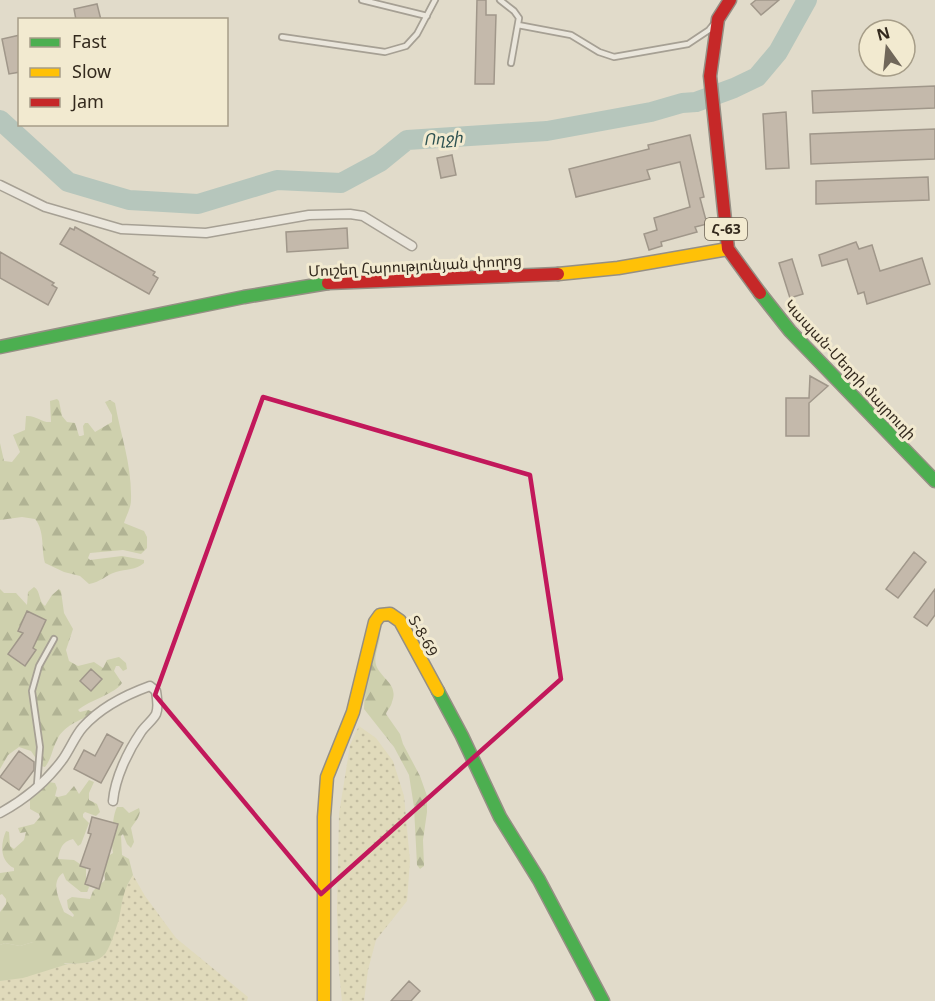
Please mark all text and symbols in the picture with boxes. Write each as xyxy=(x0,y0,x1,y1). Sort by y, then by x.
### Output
legend xyxy=(18,18,228,126)
north arrow xyxy=(857,18,917,78)
text: N xyxy=(874,21,892,46)
text: Fast xyxy=(72,29,107,53)
text: Slow xyxy=(72,59,111,83)
text: Jam xyxy=(70,89,104,113)
water label: Ողջի xyxy=(423,126,464,150)
road number: Հ-63 xyxy=(705,218,747,240)
street label: Մուշեղ Հարությունյան փողոց xyxy=(308,249,522,281)
street label: Կապան-Մեղրի մայրուղի xyxy=(780,295,921,444)
street label: Տ-8-69 xyxy=(404,611,443,660)

